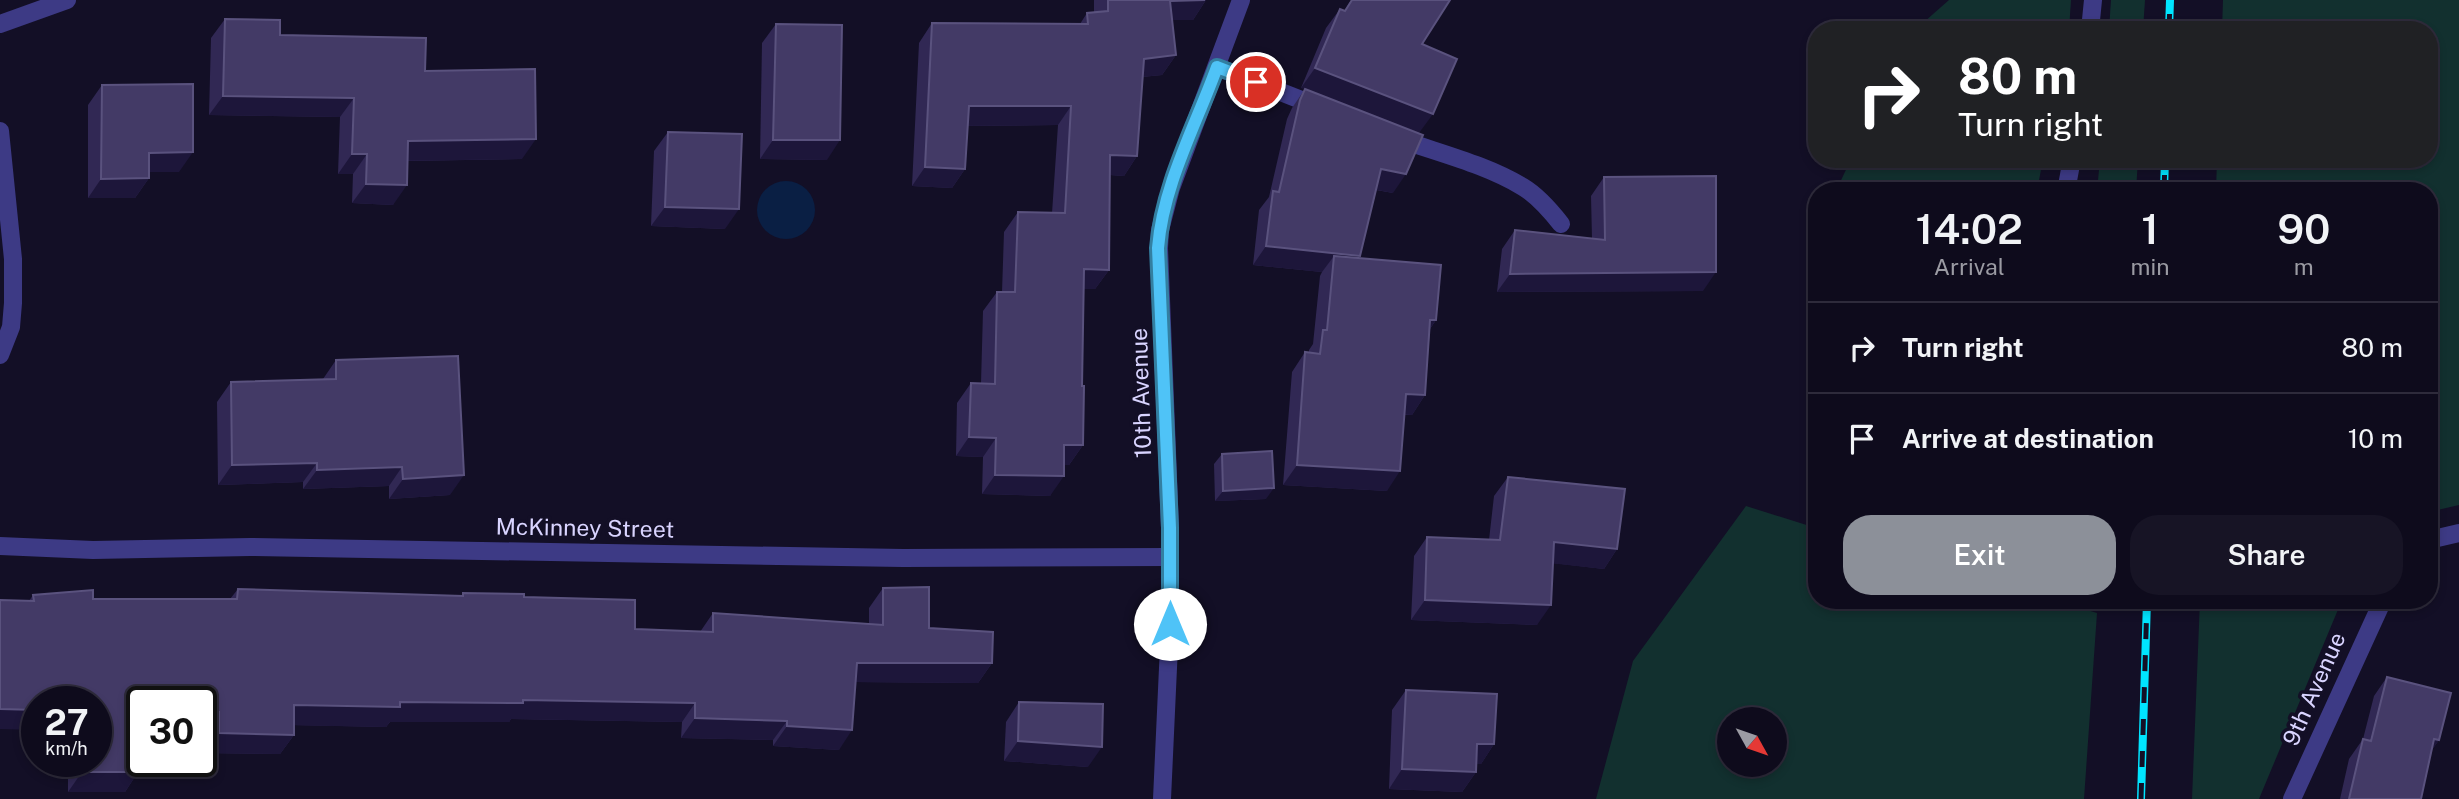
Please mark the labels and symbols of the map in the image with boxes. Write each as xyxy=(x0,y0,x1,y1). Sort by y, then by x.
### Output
pin xyxy=(1226,52,1286,112)
street label: 10th Avenue xyxy=(1125,327,1156,459)
street label: McKinney Street xyxy=(496,512,674,543)
position arrow xyxy=(1133,587,1207,661)
street label: 9th Avenue xyxy=(2277,628,2351,750)
speed limit sign: 30 xyxy=(126,686,217,777)
north arrow xyxy=(1717,707,1787,777)

